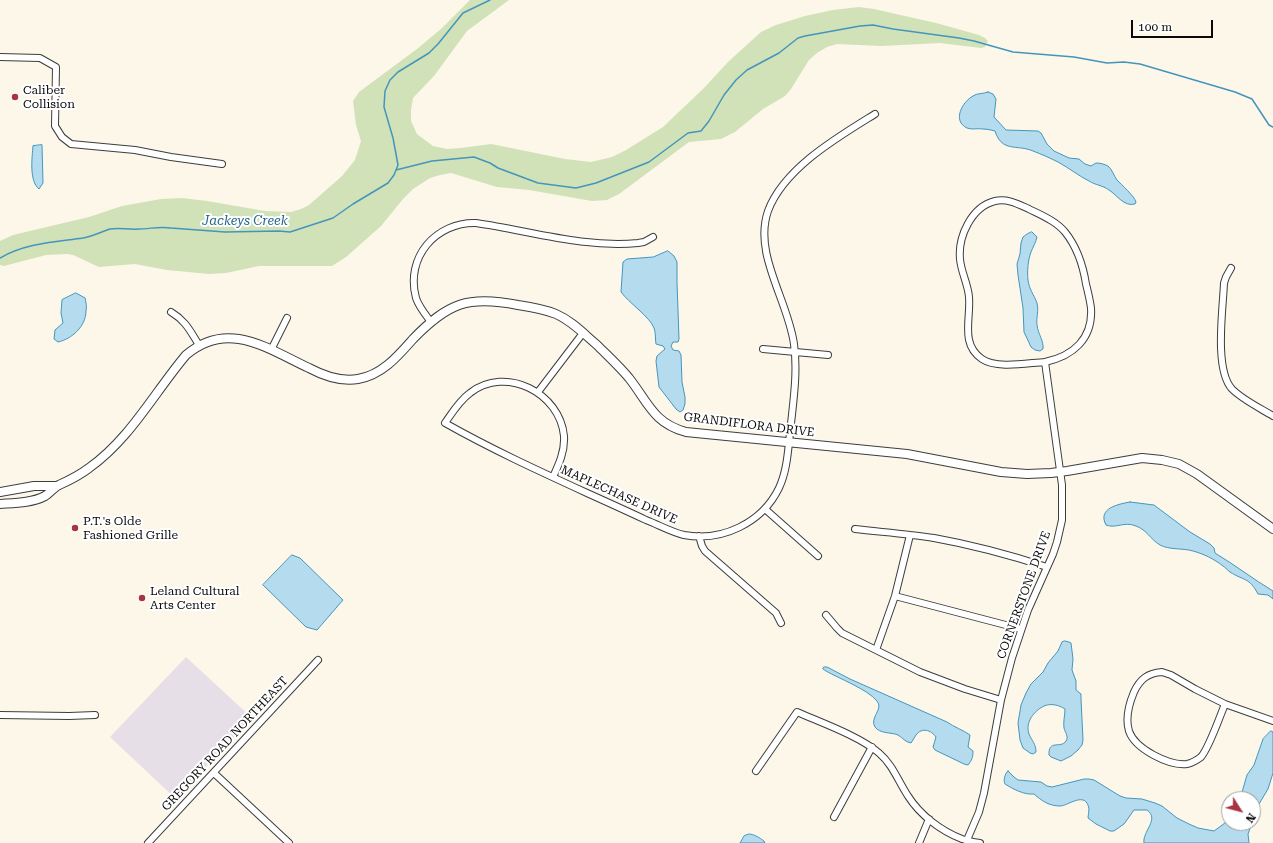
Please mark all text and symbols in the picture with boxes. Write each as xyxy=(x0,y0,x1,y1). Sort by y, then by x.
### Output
scale bar xyxy=(1133,12,1215,38)
text: 100 m xyxy=(1138,20,1172,34)
place label: Caliber Collision xyxy=(23,83,75,111)
marker: Caliber Collision xyxy=(10,92,20,102)
water label: Jackeys Creek xyxy=(202,213,288,229)
street label: GRANDIFLORA DRIVE xyxy=(683,410,815,440)
street label: MAPLECHASE DRIVE xyxy=(558,463,680,527)
place label: P.T.'s Olde Fashioned Grille xyxy=(83,514,178,542)
marker: P.T.'s Olde Fashioned Grille xyxy=(70,523,80,533)
street label: CORNERSTONE DRIVE xyxy=(994,529,1054,661)
place label: Leland Cultural Arts Center xyxy=(150,584,239,612)
marker: Leland Cultural Arts Center xyxy=(137,593,147,603)
street label: GREGORY ROAD NORTHEAST xyxy=(159,674,291,814)
north arrow xyxy=(1221,791,1261,831)
text: N xyxy=(1243,811,1258,825)

